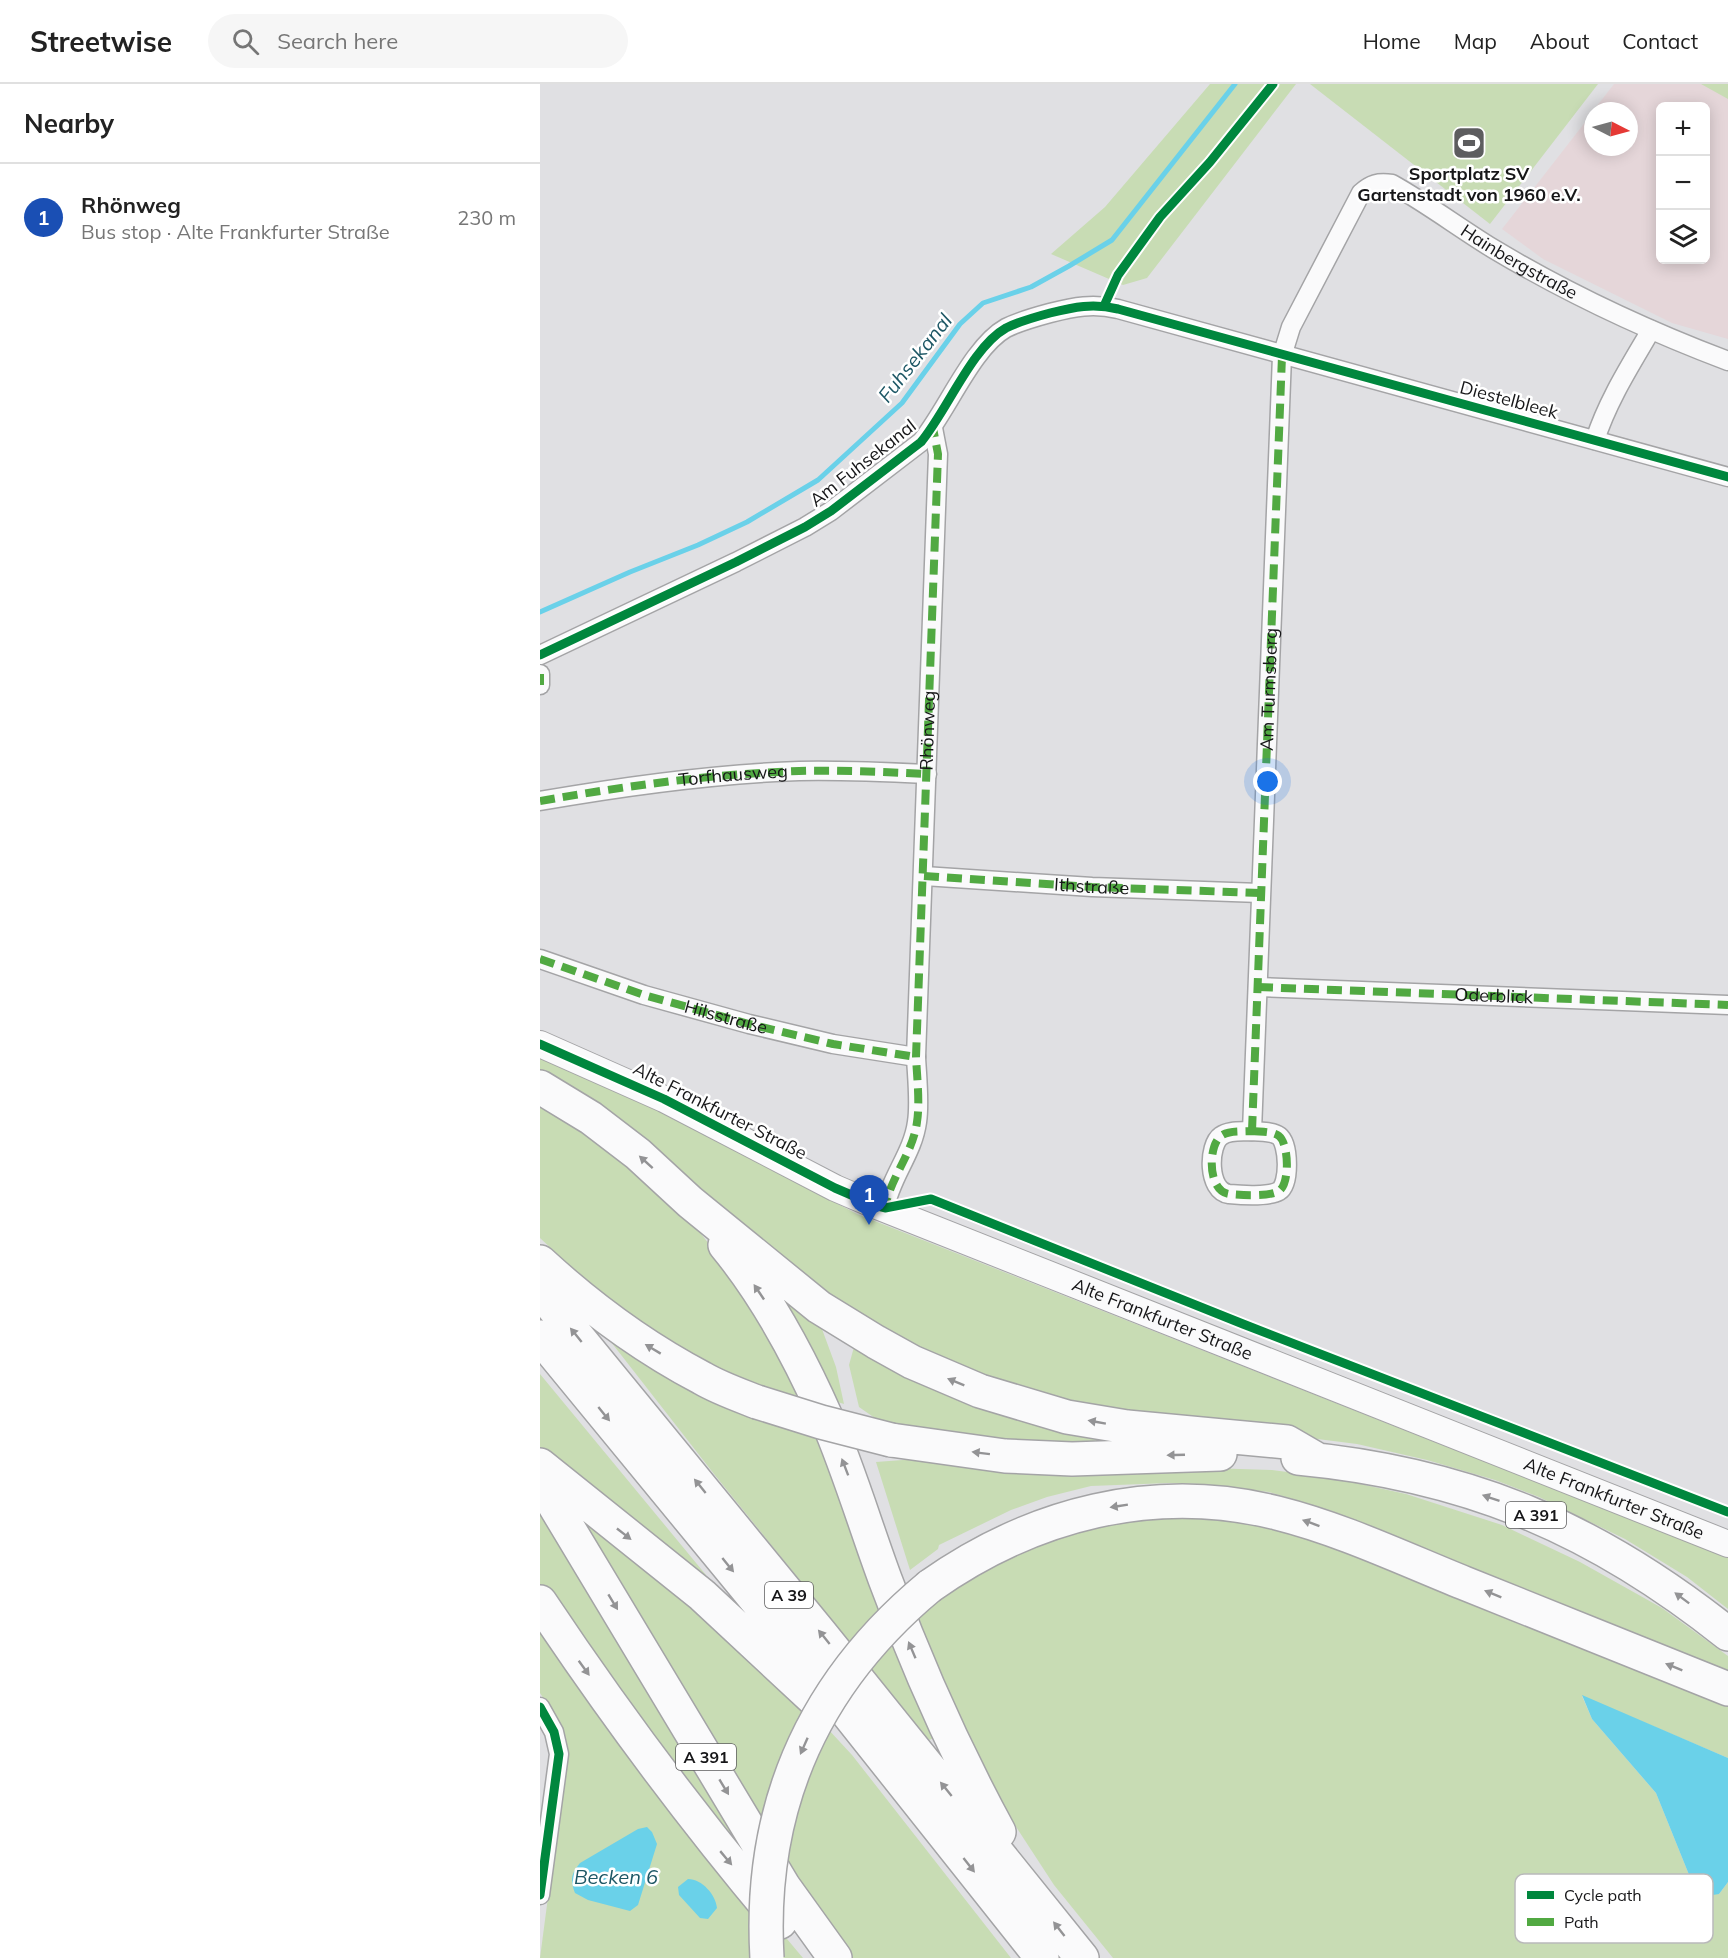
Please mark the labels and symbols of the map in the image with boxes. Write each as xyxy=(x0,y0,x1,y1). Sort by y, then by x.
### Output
north arrow xyxy=(1584,102,1638,156)
sports icon: Sportplatz SV Gartenstadt von 1960 e.V. xyxy=(1451,125,1487,161)
place label: Sportplatz SV Gartenstadt von 1960 e.V. xyxy=(1357,162,1581,206)
street label: Hainbergstraße xyxy=(1456,219,1581,304)
water label: Fuhsekanal xyxy=(872,308,957,407)
street label: Diestelbleek xyxy=(1458,375,1561,424)
street label: Am Fuhsekanal xyxy=(805,414,921,511)
street label: Am Turmsberg xyxy=(1255,627,1282,751)
street label: Rhönweg xyxy=(914,690,940,771)
street label: Torfhausweg xyxy=(677,759,788,791)
your location xyxy=(1253,767,1282,796)
street label: Ithstraße xyxy=(1053,873,1130,899)
street label: Oderblick xyxy=(1454,983,1534,1009)
street label: Hilsstraße xyxy=(682,995,770,1039)
street label: Alte Frankfurter Straße xyxy=(630,1057,811,1164)
one-way arrow xyxy=(639,1155,654,1169)
pin: 1 xyxy=(850,1176,888,1225)
street label: Alte Frankfurter Straße xyxy=(1069,1273,1256,1365)
one-way arrow xyxy=(754,1284,765,1300)
one-way arrow xyxy=(570,1328,583,1343)
one-way arrow xyxy=(644,1344,661,1354)
one-way arrow xyxy=(947,1376,965,1386)
one-way arrow xyxy=(597,1406,610,1421)
one-way arrow xyxy=(1088,1418,1107,1427)
one-way arrow xyxy=(972,1449,991,1458)
one-way arrow xyxy=(1167,1450,1186,1460)
street label: Alte Frankfurter Straße xyxy=(1521,1452,1708,1544)
one-way arrow xyxy=(840,1458,849,1476)
one-way arrow xyxy=(693,1478,706,1494)
one-way arrow xyxy=(1482,1493,1500,1503)
one-way arrow xyxy=(1109,1502,1128,1511)
road number: A 391 xyxy=(1506,1502,1566,1528)
one-way arrow xyxy=(1302,1518,1320,1528)
one-way arrow xyxy=(617,1527,632,1539)
one-way arrow xyxy=(721,1557,734,1573)
road number: A 39 xyxy=(765,1582,813,1608)
one-way arrow xyxy=(1484,1589,1502,1599)
one-way arrow xyxy=(1674,1592,1690,1604)
one-way arrow xyxy=(607,1594,618,1610)
one-way arrow xyxy=(817,1629,830,1645)
one-way arrow xyxy=(907,1640,917,1658)
one-way arrow xyxy=(578,1660,590,1675)
one-way arrow xyxy=(1664,1662,1682,1672)
one-way arrow xyxy=(799,1737,808,1754)
road number: A 391 xyxy=(676,1744,736,1770)
one-way arrow xyxy=(719,1779,729,1796)
one-way arrow xyxy=(939,1781,952,1797)
one-way arrow xyxy=(720,1850,733,1866)
one-way arrow xyxy=(963,1857,975,1873)
water label: Becken 6 xyxy=(574,1864,659,1889)
legend xyxy=(1515,1874,1713,1943)
text: Cycle path xyxy=(1564,1885,1642,1905)
text: Path xyxy=(1564,1912,1599,1932)
one-way arrow xyxy=(1054,1921,1066,1936)

